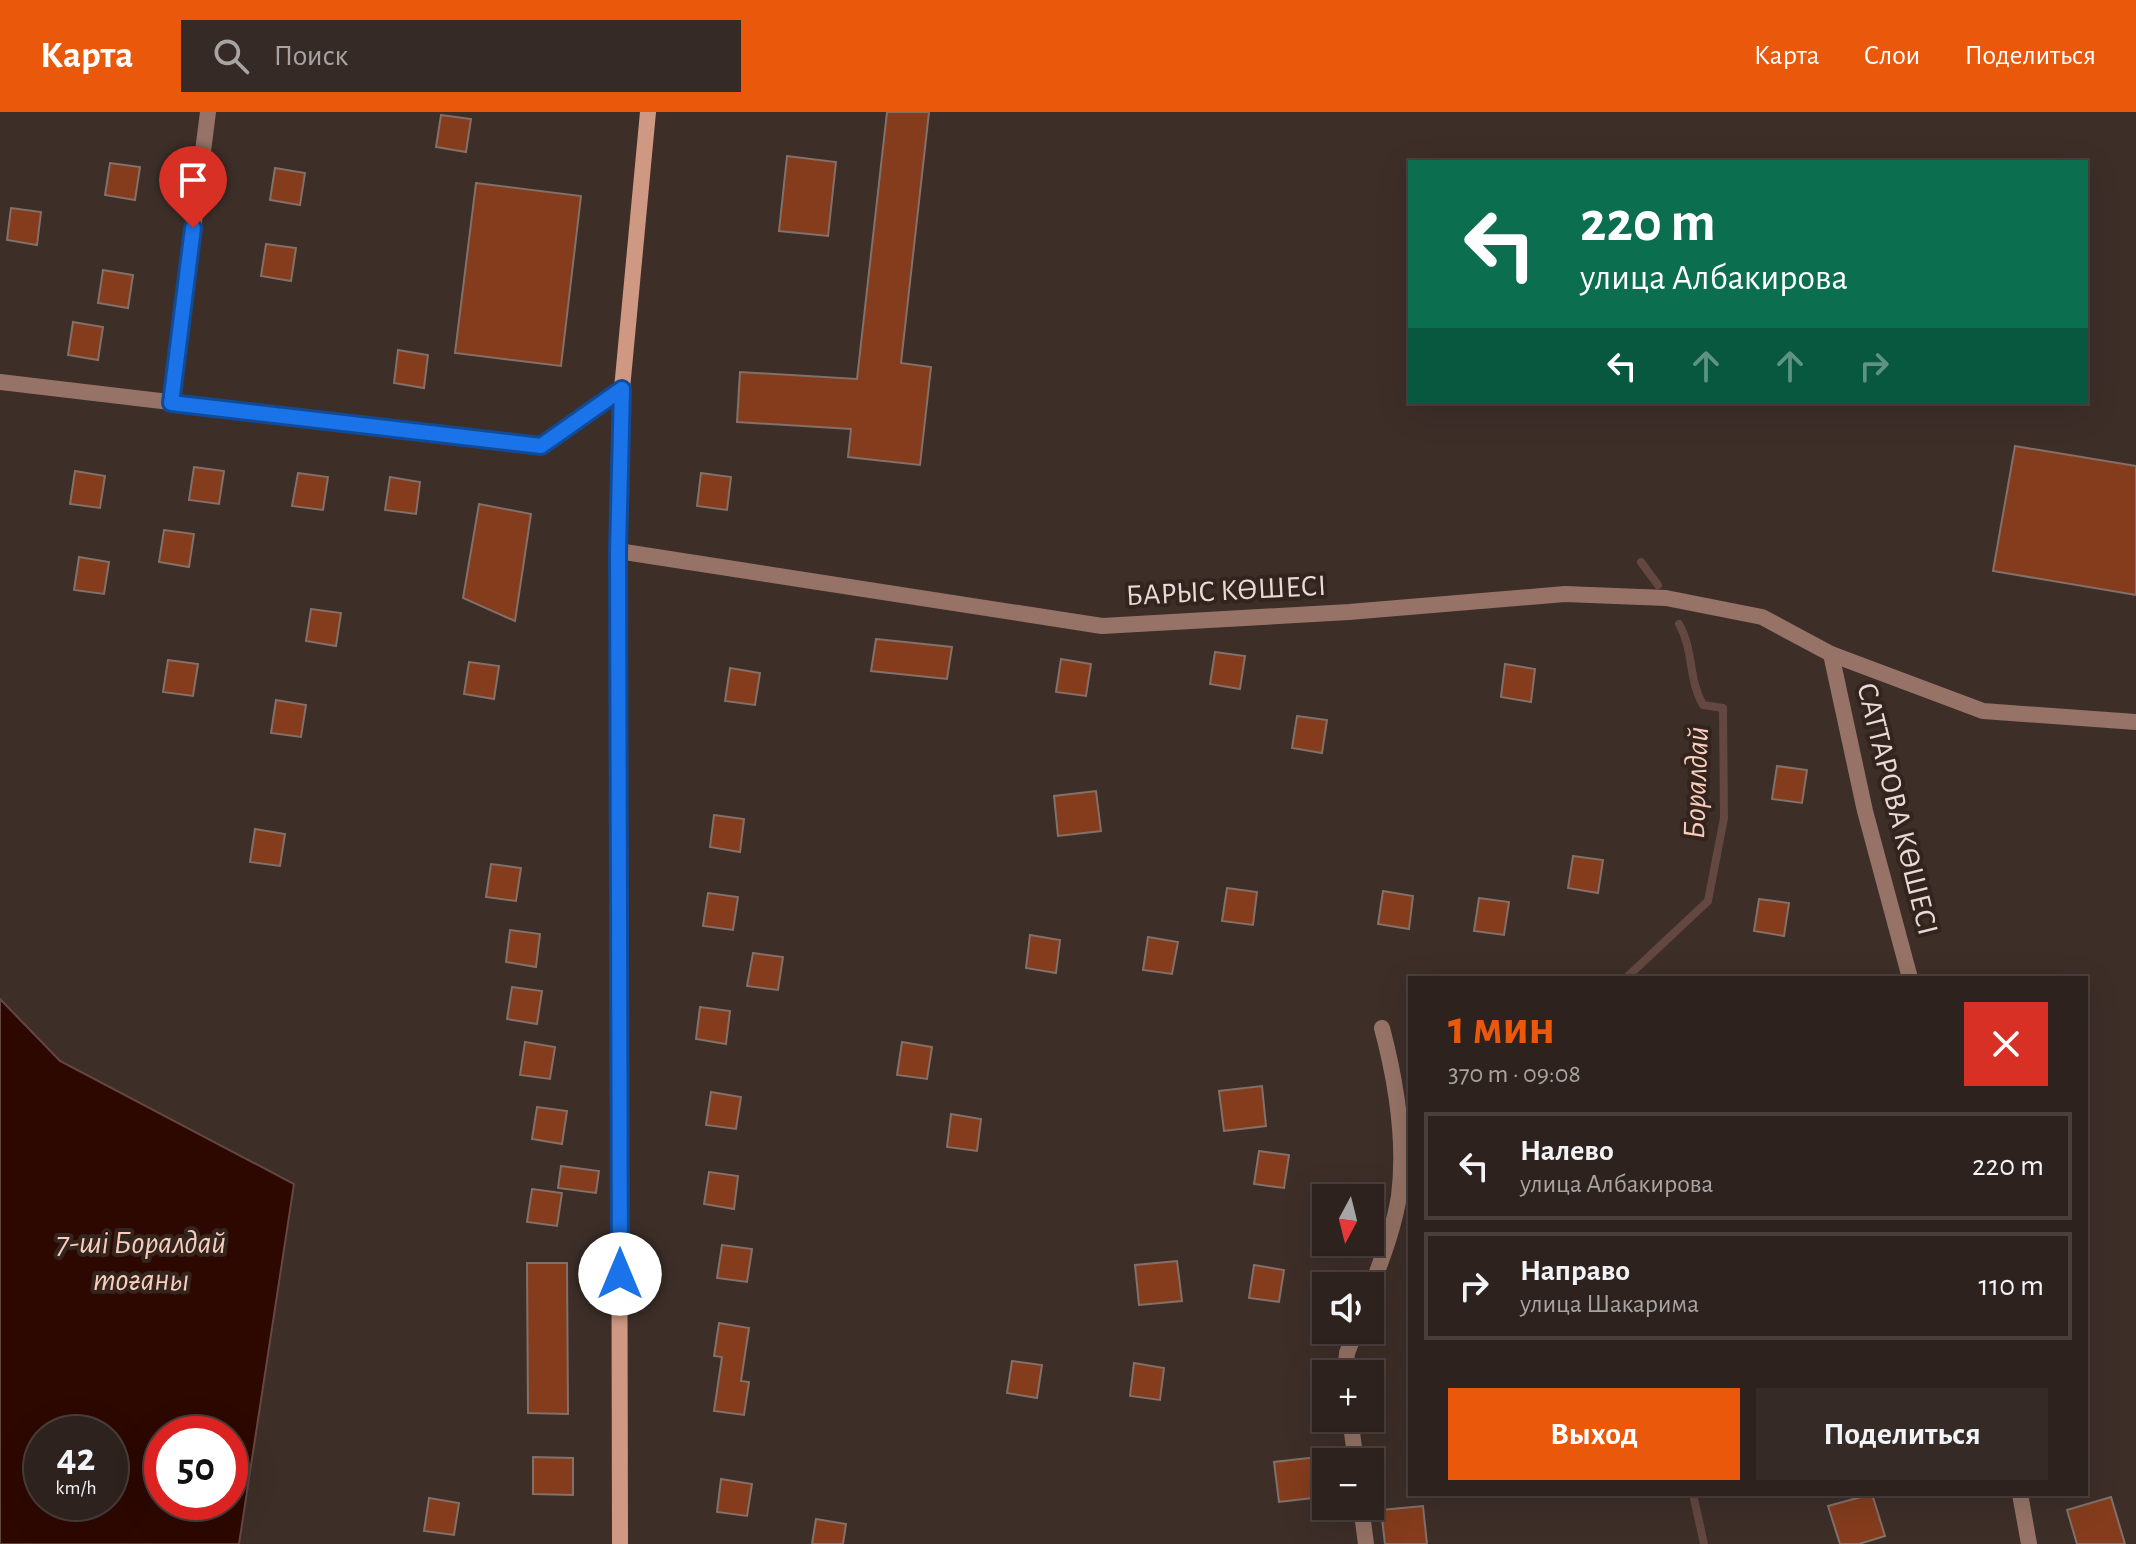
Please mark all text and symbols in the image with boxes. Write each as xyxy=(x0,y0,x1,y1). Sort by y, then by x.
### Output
search box xyxy=(181,20,741,92)
icon: search xyxy=(209,34,253,78)
text: Карта xyxy=(40,37,133,75)
text: Поиск xyxy=(273,41,348,71)
text: Карта xyxy=(1754,42,1820,70)
text: Слои xyxy=(1864,42,1920,70)
text: Поделиться xyxy=(1964,42,2096,70)
pin xyxy=(159,146,227,228)
icon: arrive xyxy=(171,158,215,202)
icon: left xyxy=(1448,192,1552,296)
text: 220 m xyxy=(1580,195,1716,251)
text: улица Албакирова xyxy=(1580,260,1848,296)
icon: left xyxy=(1600,344,1644,388)
icon: ahead xyxy=(1684,344,1728,388)
icon: ahead xyxy=(1768,344,1812,388)
icon: right xyxy=(1852,344,1896,388)
street label: БАРЫС КӨШЕСІ xyxy=(1125,571,1327,611)
street label: САТТАРОВА КӨШЕСІ xyxy=(1851,680,1943,938)
water label: Боралдай xyxy=(1678,726,1715,840)
button: close xyxy=(1964,1002,2048,1086)
text: 1 мин xyxy=(1448,1005,1555,1053)
text: 370 m · 09:08 xyxy=(1448,1061,1581,1087)
text: Налево xyxy=(1520,1136,1614,1166)
icon: left xyxy=(1452,1144,1496,1188)
text: 220 m xyxy=(1972,1151,2044,1181)
text: улица Албакирова xyxy=(1520,1171,1713,1197)
north arrow xyxy=(1312,1184,1384,1256)
map controls xyxy=(1312,1184,1384,1520)
water label: 7-ші Боралдай тоғаны xyxy=(56,1227,226,1296)
position arrow xyxy=(578,1232,662,1316)
text: Направо xyxy=(1520,1256,1630,1286)
icon: right xyxy=(1452,1264,1496,1308)
text: 110 m xyxy=(1979,1271,2044,1301)
button: sound xyxy=(1312,1272,1384,1344)
text: улица Шакарима xyxy=(1520,1291,1699,1317)
button: + xyxy=(1312,1360,1384,1432)
button: Выход xyxy=(1448,1388,1740,1480)
button: Поделиться xyxy=(1756,1388,2048,1480)
speed limit sign: 50 xyxy=(144,1416,248,1520)
text: 42 xyxy=(57,1438,95,1478)
button: − xyxy=(1312,1448,1384,1520)
text: km/h xyxy=(55,1478,97,1498)

